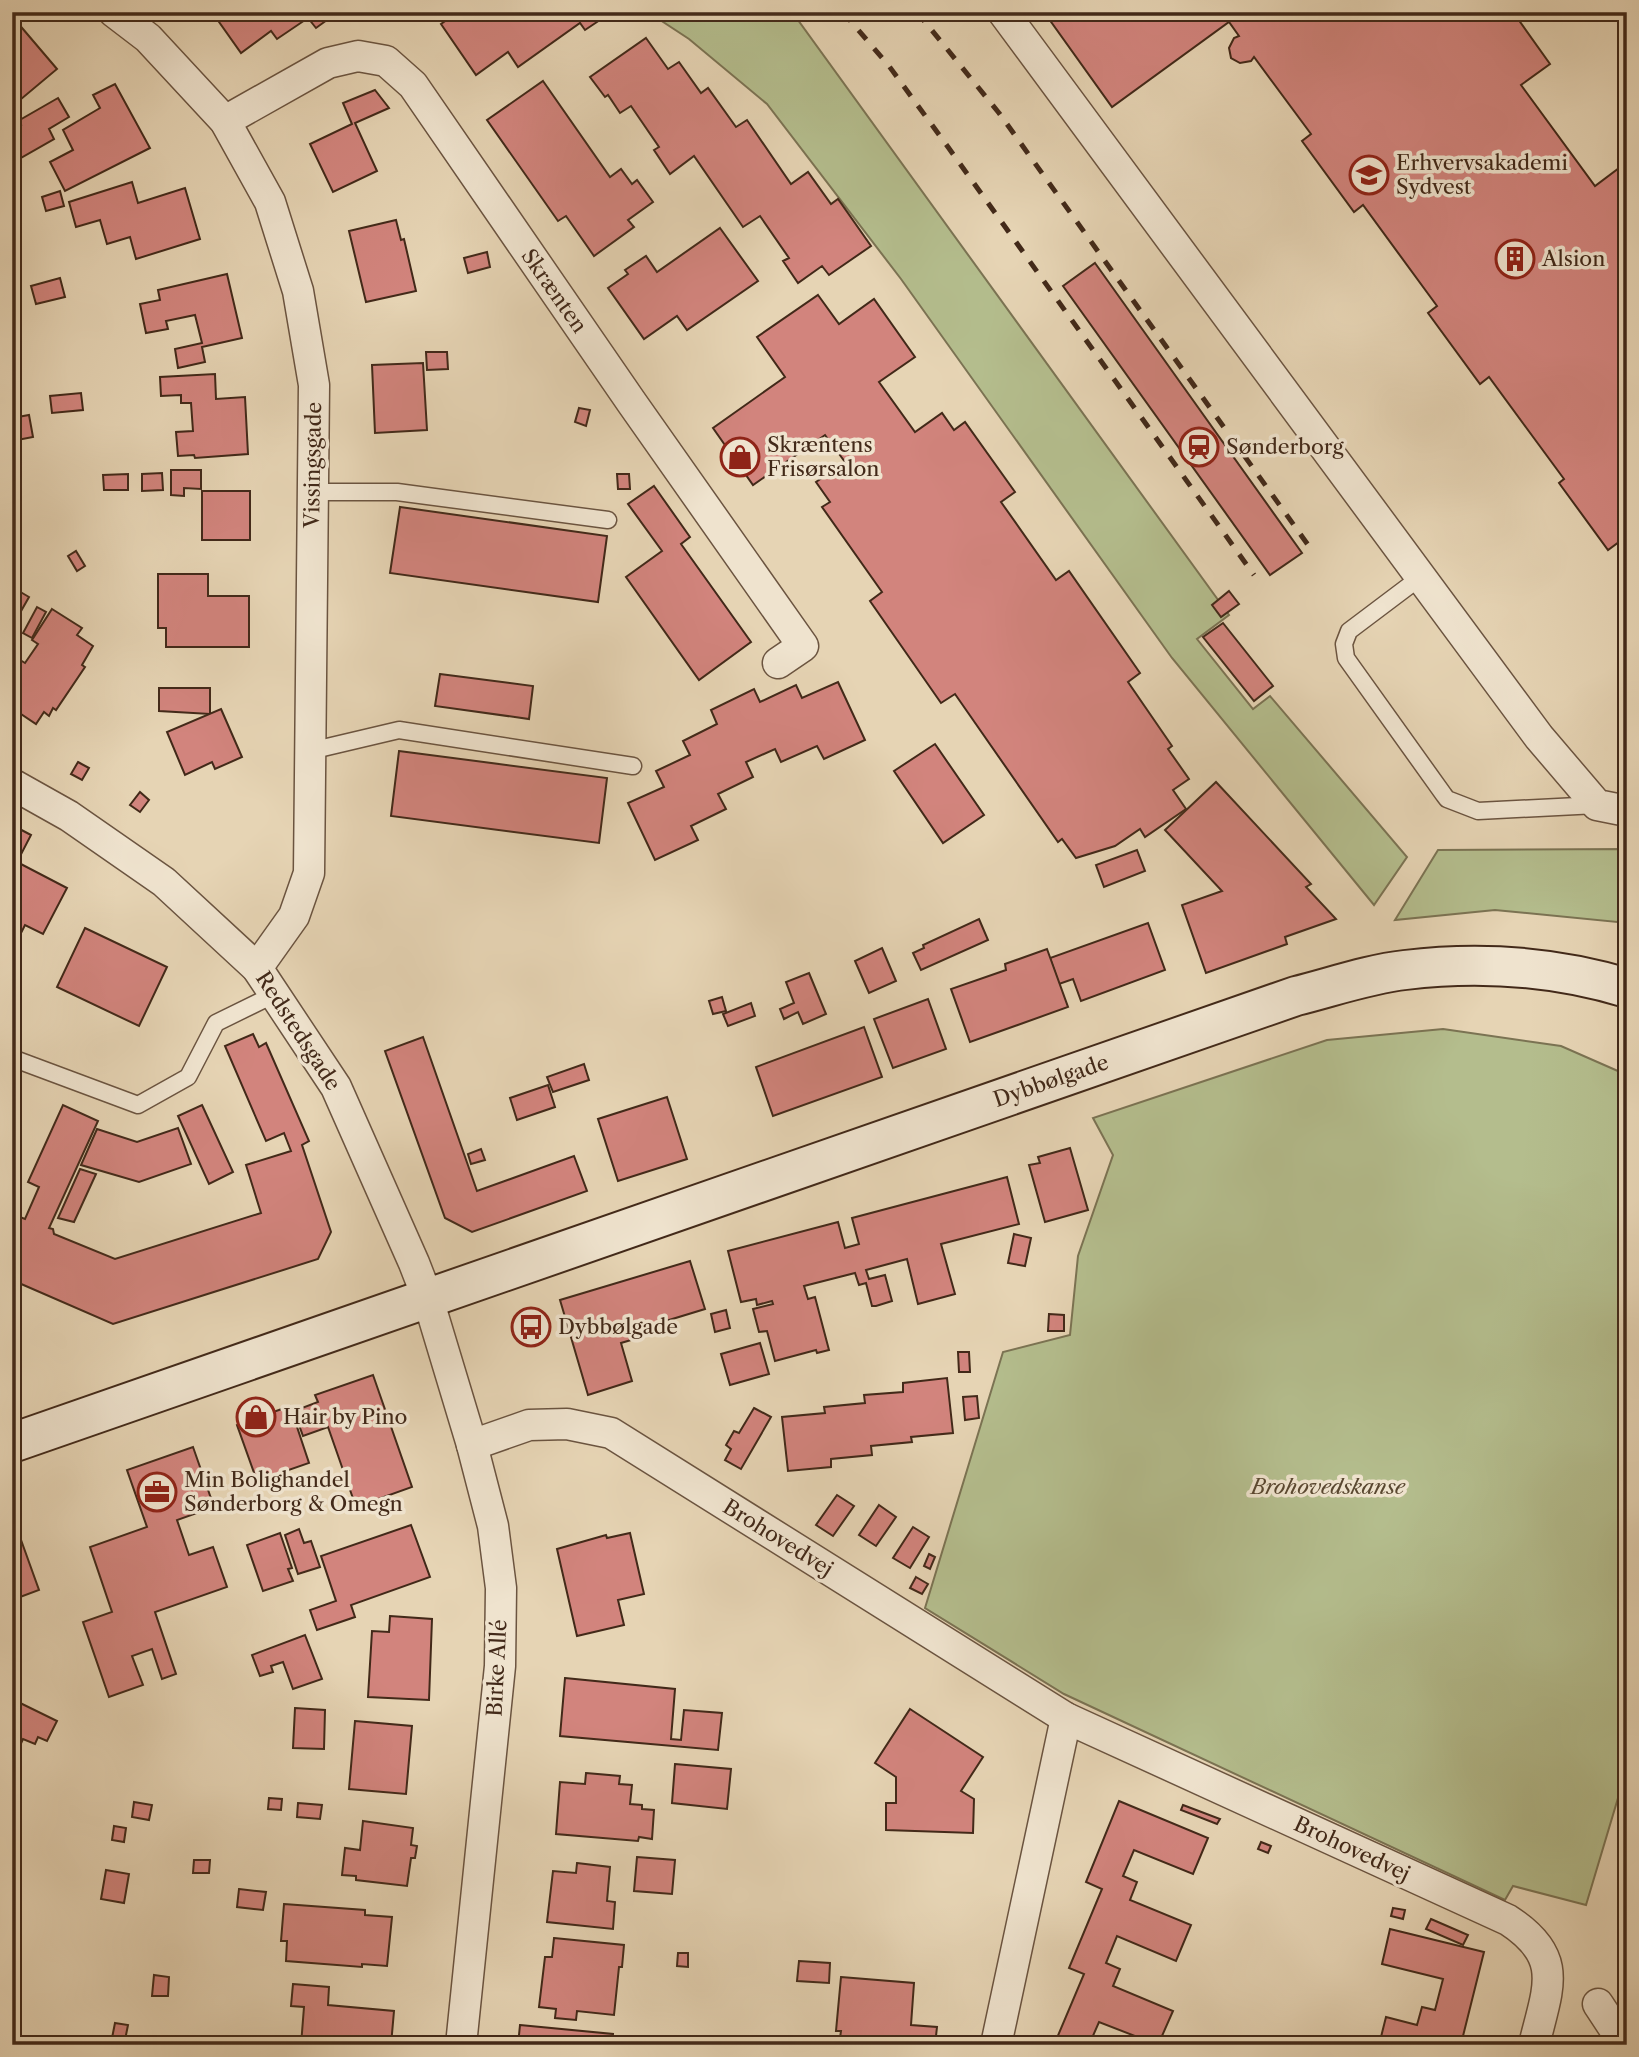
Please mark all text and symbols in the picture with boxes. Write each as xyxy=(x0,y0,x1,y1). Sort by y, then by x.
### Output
place label: Erhvervsakademi Sydvest xyxy=(1396,150,1568,199)
school or university icon: Erhvervsakademi Sydvest xyxy=(1348,154,1390,196)
building icon: Alsion xyxy=(1494,238,1536,280)
street label: Skrænten xyxy=(516,244,592,337)
place label: Alsion xyxy=(1541,246,1605,271)
street label: Vissingsgade xyxy=(299,402,326,529)
station icon: Sønderborg xyxy=(1178,426,1220,468)
place label: Skræntens Frisørsalon xyxy=(767,432,879,481)
place label: Sønderborg xyxy=(1226,434,1345,459)
shop icon: Skræntens Frisørsalon xyxy=(719,436,761,478)
street label: Redstedsgade xyxy=(251,967,346,1095)
street label: Dybbølgade xyxy=(990,1049,1112,1112)
bus stop icon: Dybbølgade xyxy=(510,1306,552,1348)
place label: Dybbølgade xyxy=(558,1314,678,1339)
shop icon: Hair by Pino xyxy=(235,1396,277,1438)
place label: Hair by Pino xyxy=(283,1404,407,1429)
place label: Min Bolighandel Sønderborg & Omegn xyxy=(184,1467,403,1516)
office icon: Min Bolighandel Sønderborg & Omegn xyxy=(136,1471,178,1513)
park label: Brohovedskanse xyxy=(1249,1474,1406,1499)
street label: Brohovedvej xyxy=(719,1494,838,1581)
street label: Birke Allé xyxy=(481,1619,512,1717)
street label: Brohovedvej xyxy=(1290,1811,1414,1886)

